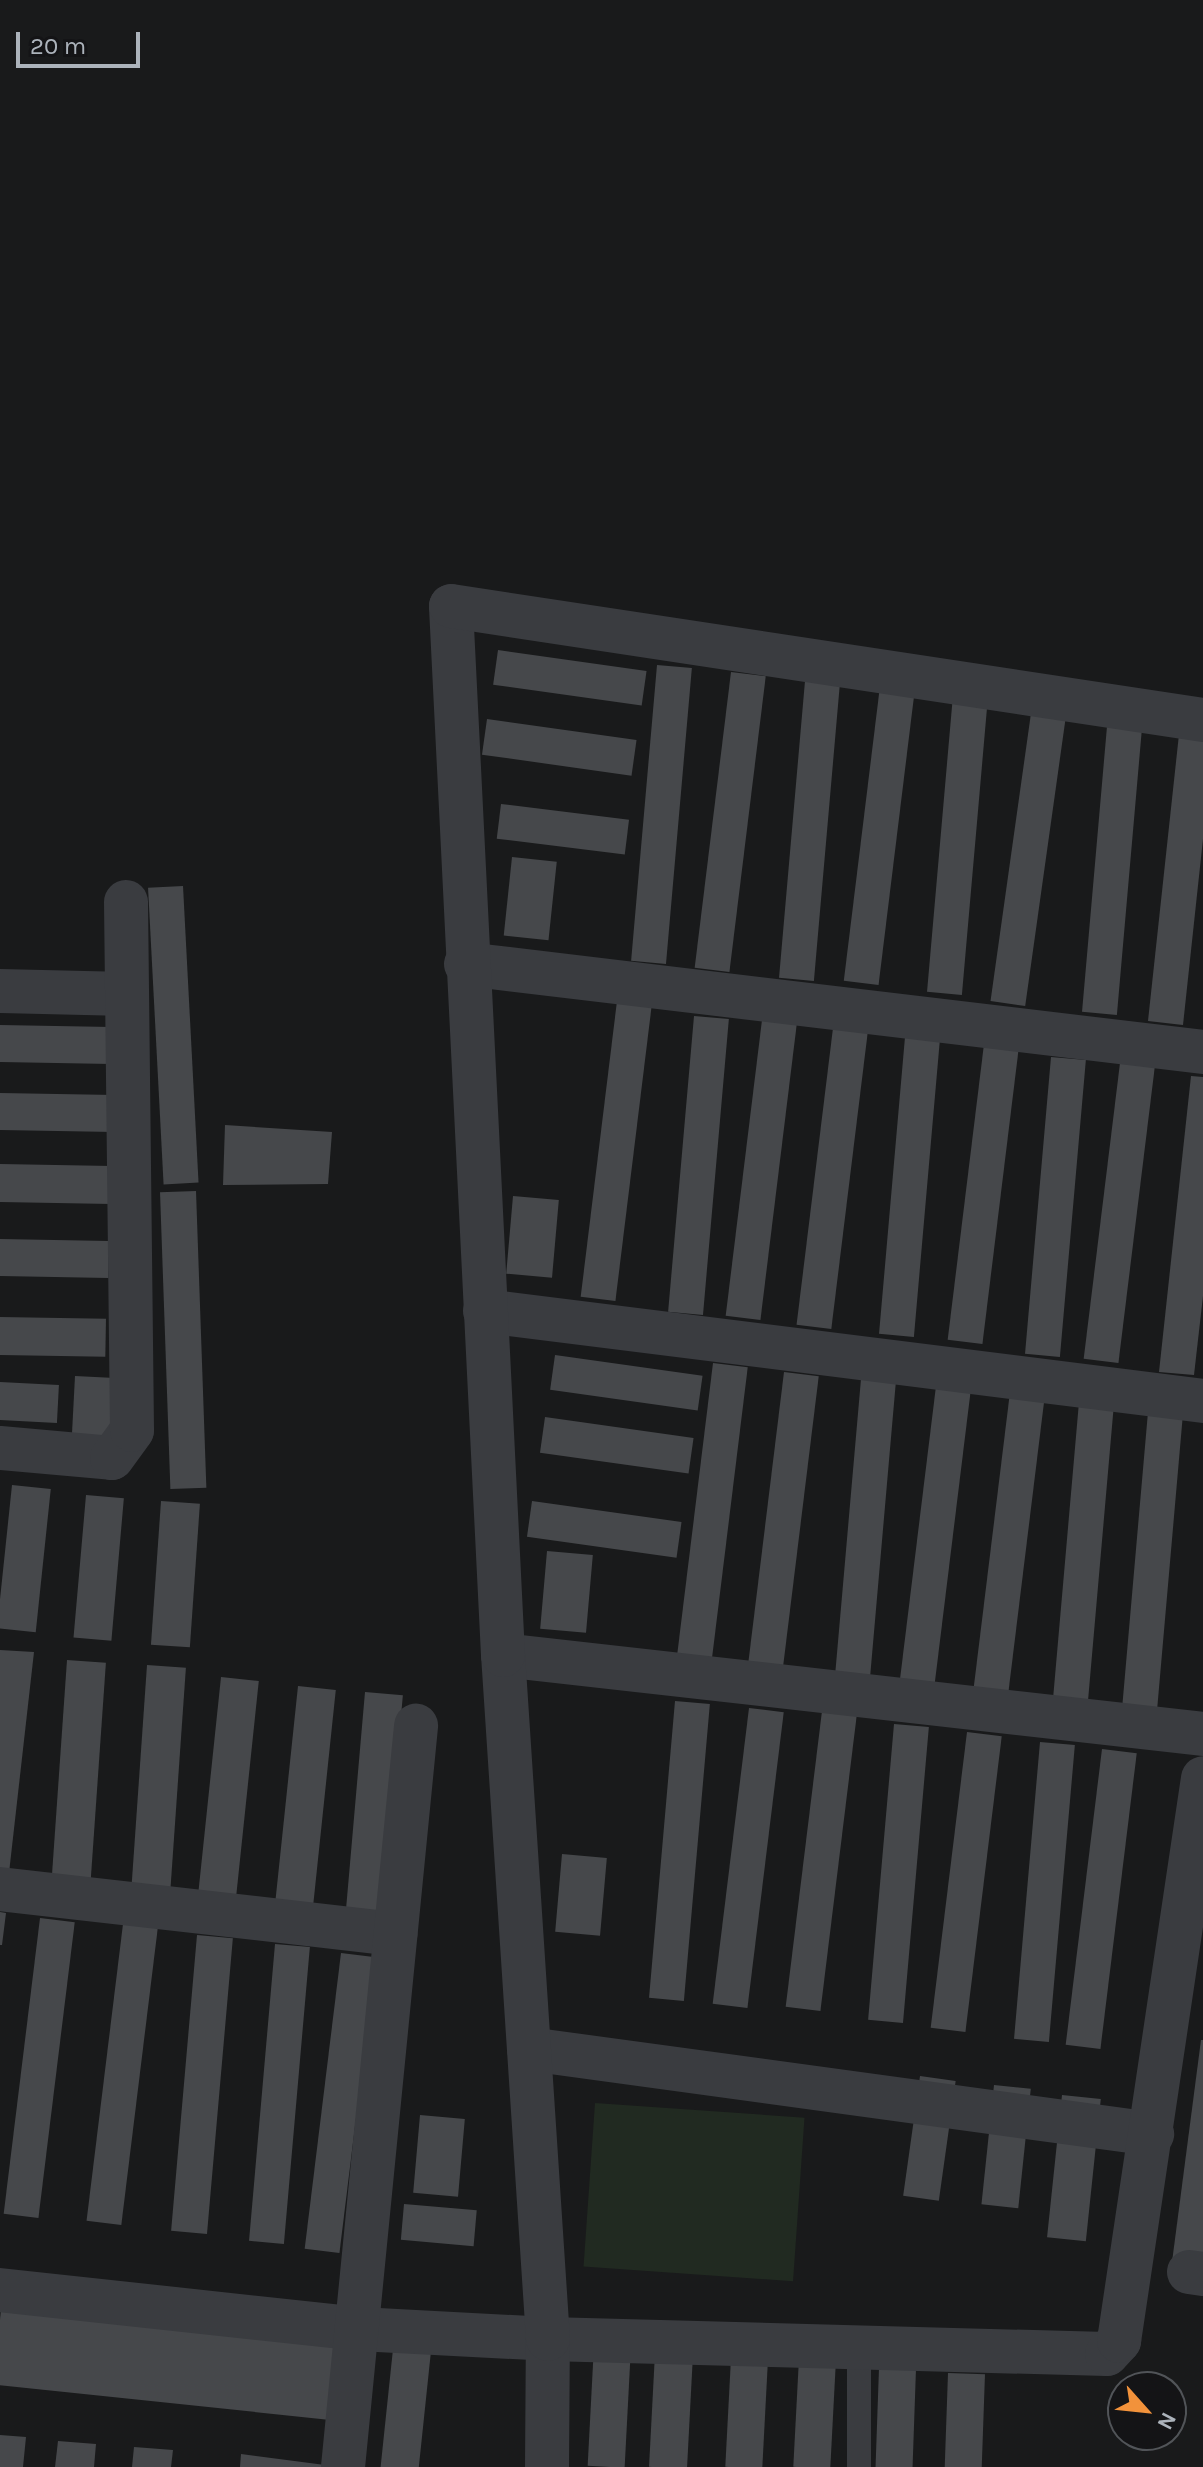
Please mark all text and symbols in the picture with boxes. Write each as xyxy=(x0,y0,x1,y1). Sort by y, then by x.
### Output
scale bar xyxy=(20,16,144,66)
text: 20 m xyxy=(30,32,86,60)
north arrow xyxy=(1107,2371,1187,2451)
text: N xyxy=(1151,2408,1182,2434)

